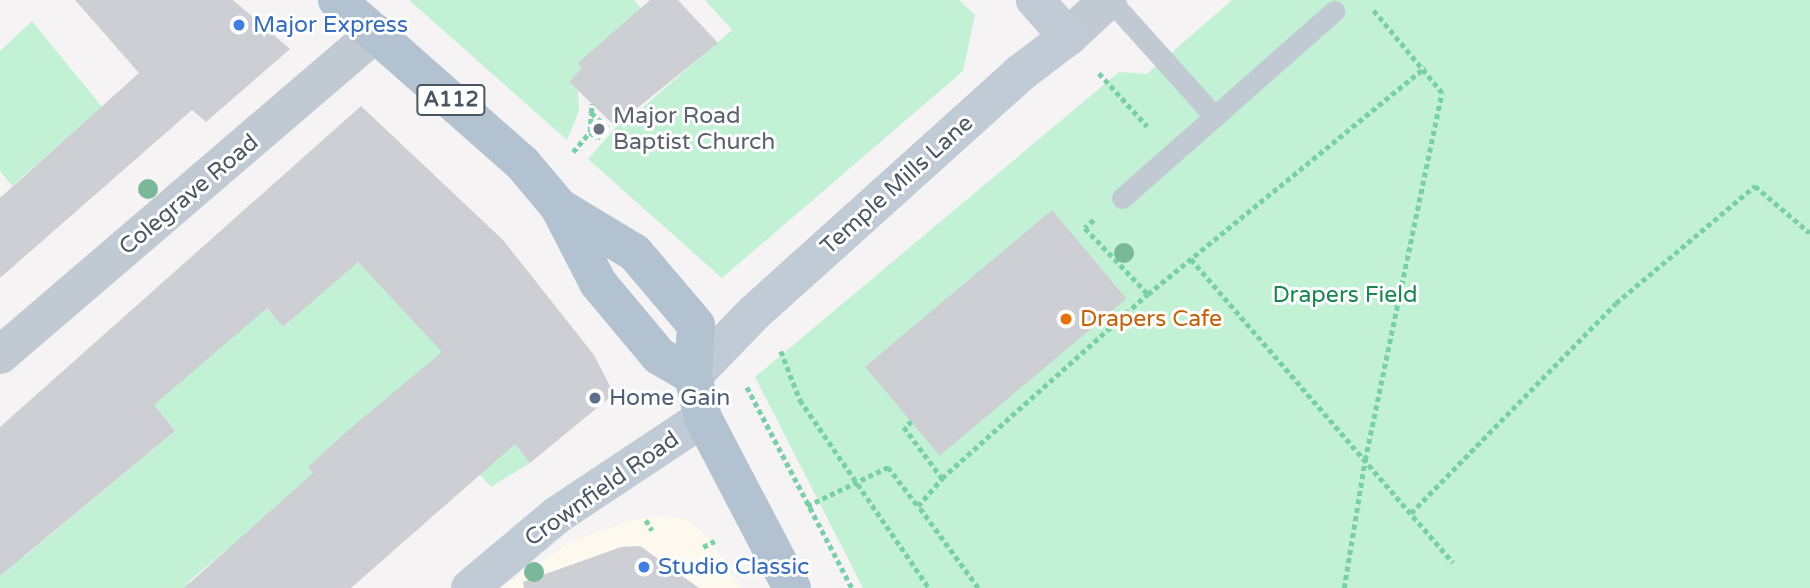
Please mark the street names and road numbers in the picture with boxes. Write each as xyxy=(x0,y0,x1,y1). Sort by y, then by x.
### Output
road number: A112 xyxy=(416,82,486,118)
street label: Temple Mills Lane xyxy=(815,109,979,261)
street label: Colegrave Road xyxy=(114,129,264,261)
street label: Crownfield Road xyxy=(520,426,684,552)

